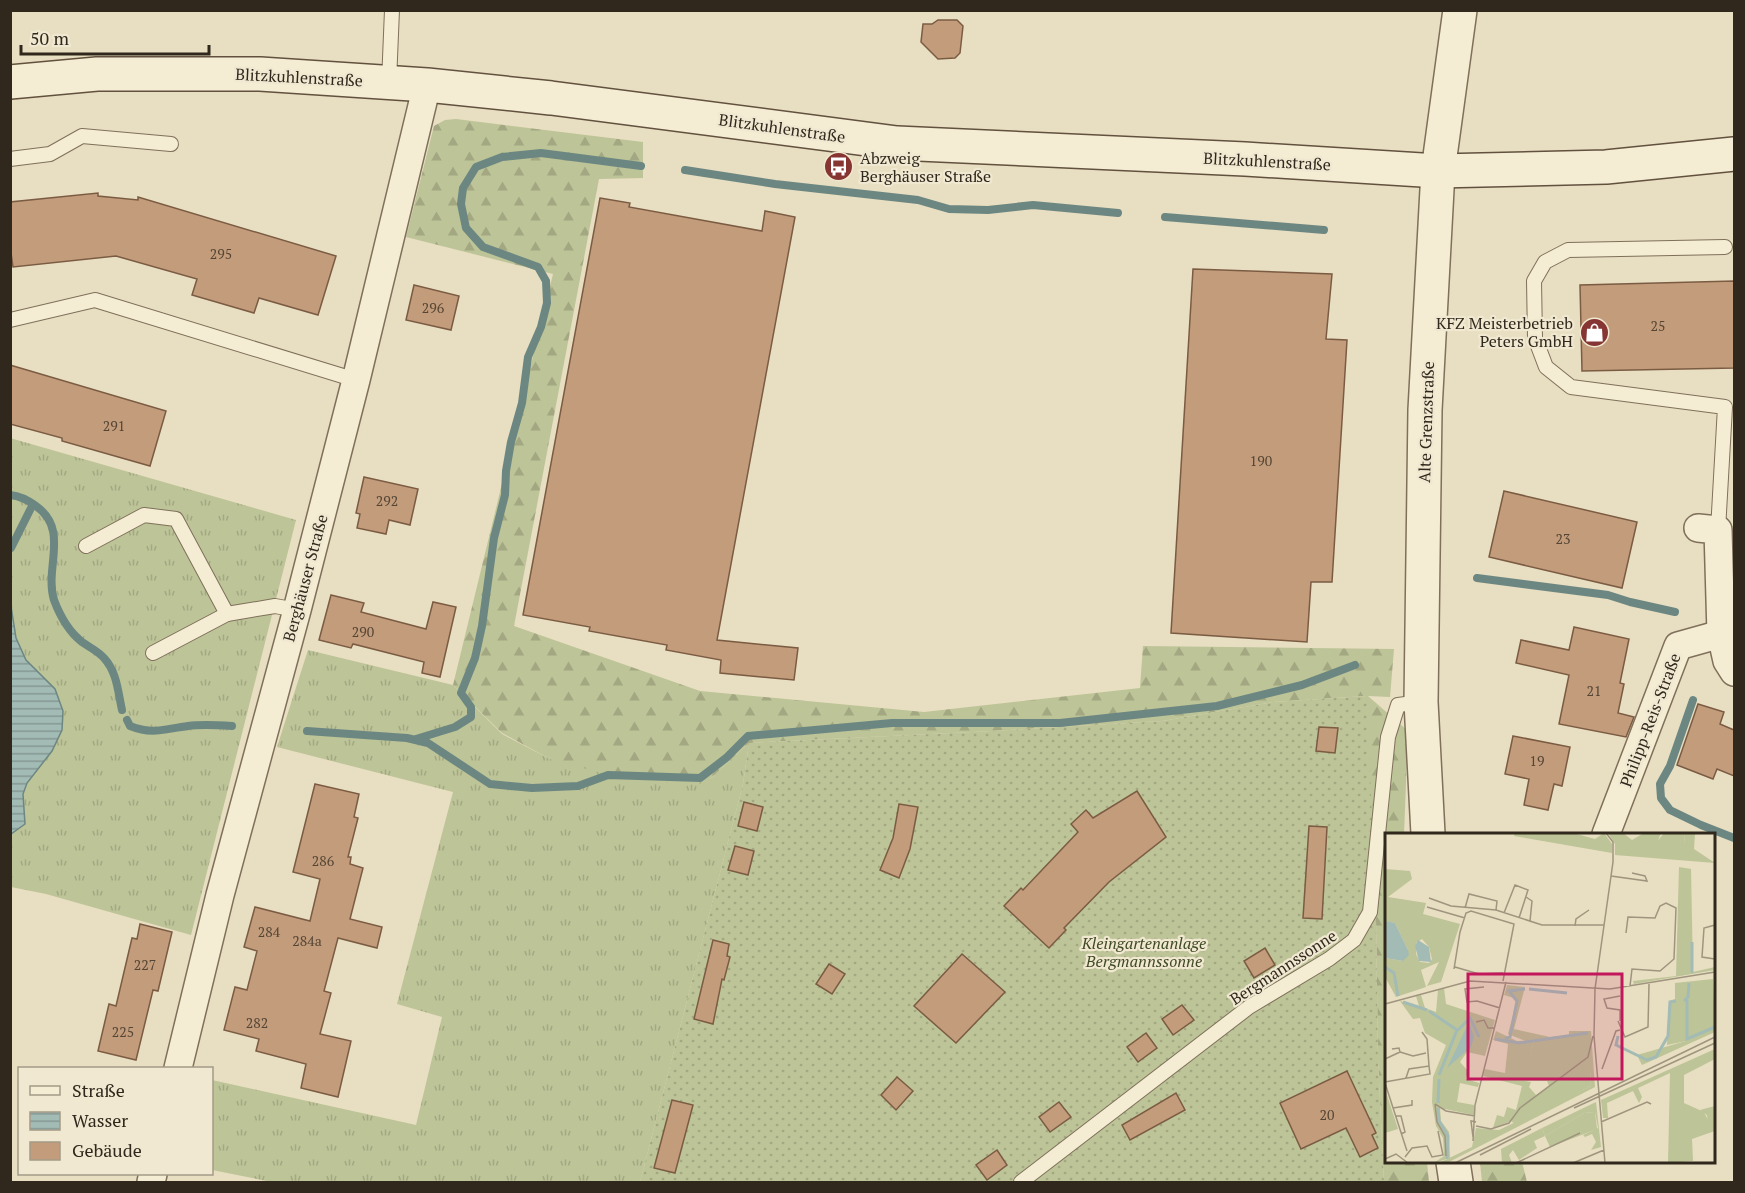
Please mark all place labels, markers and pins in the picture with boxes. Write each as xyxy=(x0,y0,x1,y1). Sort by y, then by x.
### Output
place label: Abzweig Berghäuser Straße xyxy=(860,147,991,187)
bus stop icon: Abzweig Berghäuser Straße xyxy=(823,151,855,183)
place label: KFZ Meisterbetrieb Peters GmbH xyxy=(1436,312,1573,352)
shop icon: KFZ Meisterbetrieb Peters GmbH xyxy=(1578,316,1610,348)

